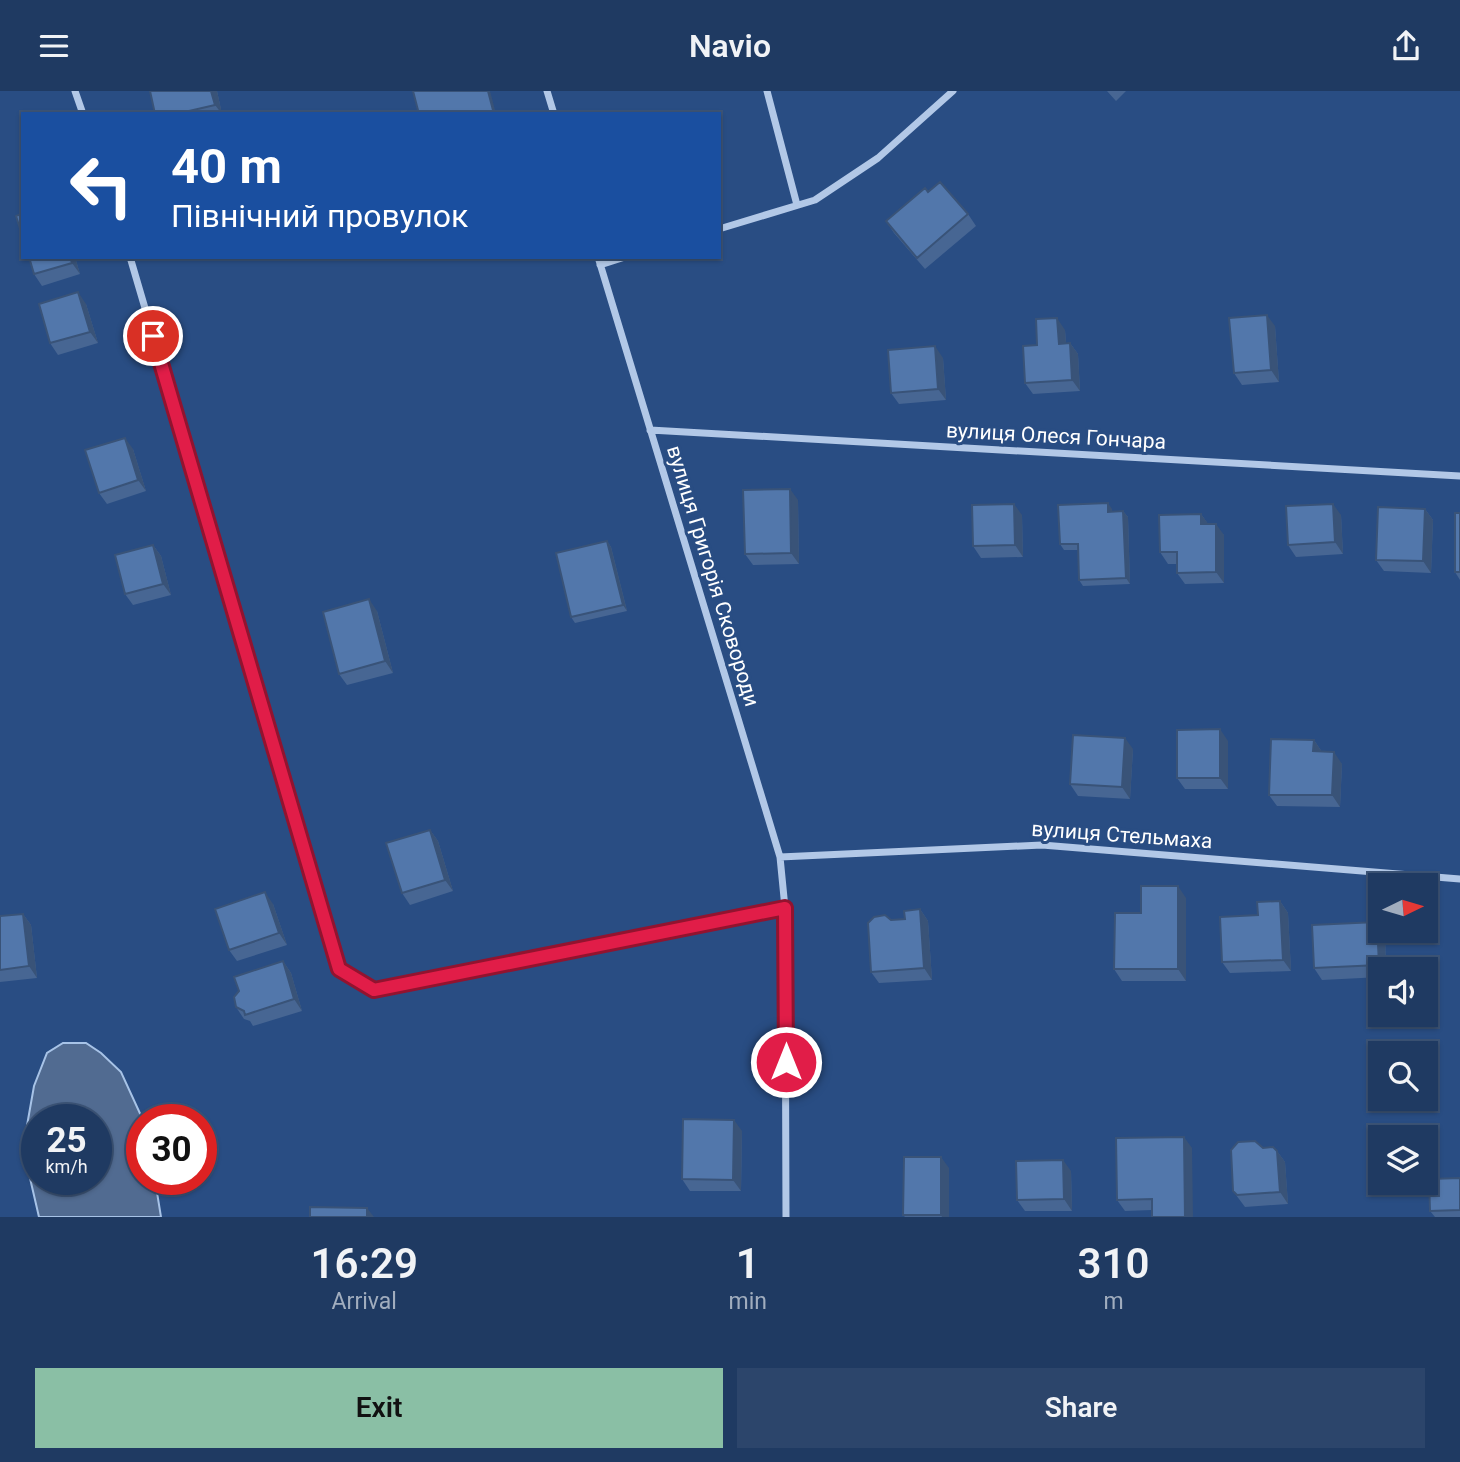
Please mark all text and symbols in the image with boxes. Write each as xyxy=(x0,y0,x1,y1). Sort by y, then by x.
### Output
icon: menu xyxy=(35,27,73,65)
text: Navio xyxy=(689,27,771,65)
icon: share xyxy=(1387,27,1425,65)
text: 40 m xyxy=(171,138,282,195)
icon: left xyxy=(56,140,147,231)
text: Північний провулок xyxy=(171,197,468,235)
pin xyxy=(123,306,183,366)
icon: arrive xyxy=(134,317,172,355)
street label: вулиця Олеся Гончара xyxy=(945,418,1167,454)
street label: вулиця Григорія Сковороди xyxy=(662,443,764,709)
street label: вулиця Стельмаха xyxy=(1031,817,1213,853)
north arrow xyxy=(1368,873,1438,943)
map controls xyxy=(1368,873,1438,1195)
button: sound xyxy=(1368,957,1438,1027)
position arrow xyxy=(749,1025,823,1099)
button: search xyxy=(1368,1041,1438,1111)
speed limit sign: 30 xyxy=(126,1104,217,1195)
text: 25 xyxy=(46,1120,87,1161)
button: layers xyxy=(1368,1125,1438,1195)
text: km/h xyxy=(45,1156,88,1177)
text: 16:29 xyxy=(311,1239,418,1288)
text: 1 xyxy=(736,1239,760,1288)
text: 310 xyxy=(1077,1239,1149,1288)
text: Arrival xyxy=(332,1288,397,1315)
text: min xyxy=(728,1288,767,1315)
text: m xyxy=(1103,1288,1124,1315)
button: Exit xyxy=(35,1368,723,1448)
button: Share xyxy=(737,1368,1425,1448)

